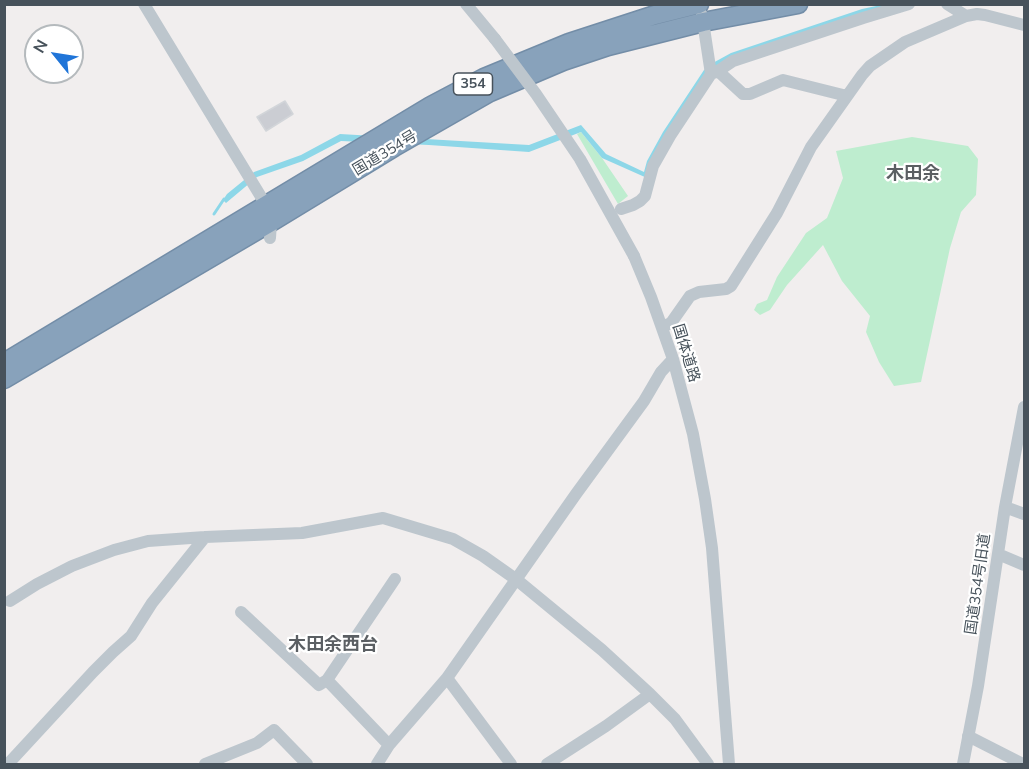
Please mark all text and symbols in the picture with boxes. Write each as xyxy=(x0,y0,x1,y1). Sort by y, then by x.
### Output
north arrow xyxy=(24,24,84,84)
text: N xyxy=(28,36,52,56)
road number: 354 xyxy=(454,73,492,95)
street label: 国道354号 xyxy=(350,127,420,179)
district label: 木田余 xyxy=(886,163,940,185)
street label: 国体道路 xyxy=(669,322,703,384)
street label: 国道354号旧道 xyxy=(962,532,994,636)
district label: 木田余西台 xyxy=(288,634,378,656)

